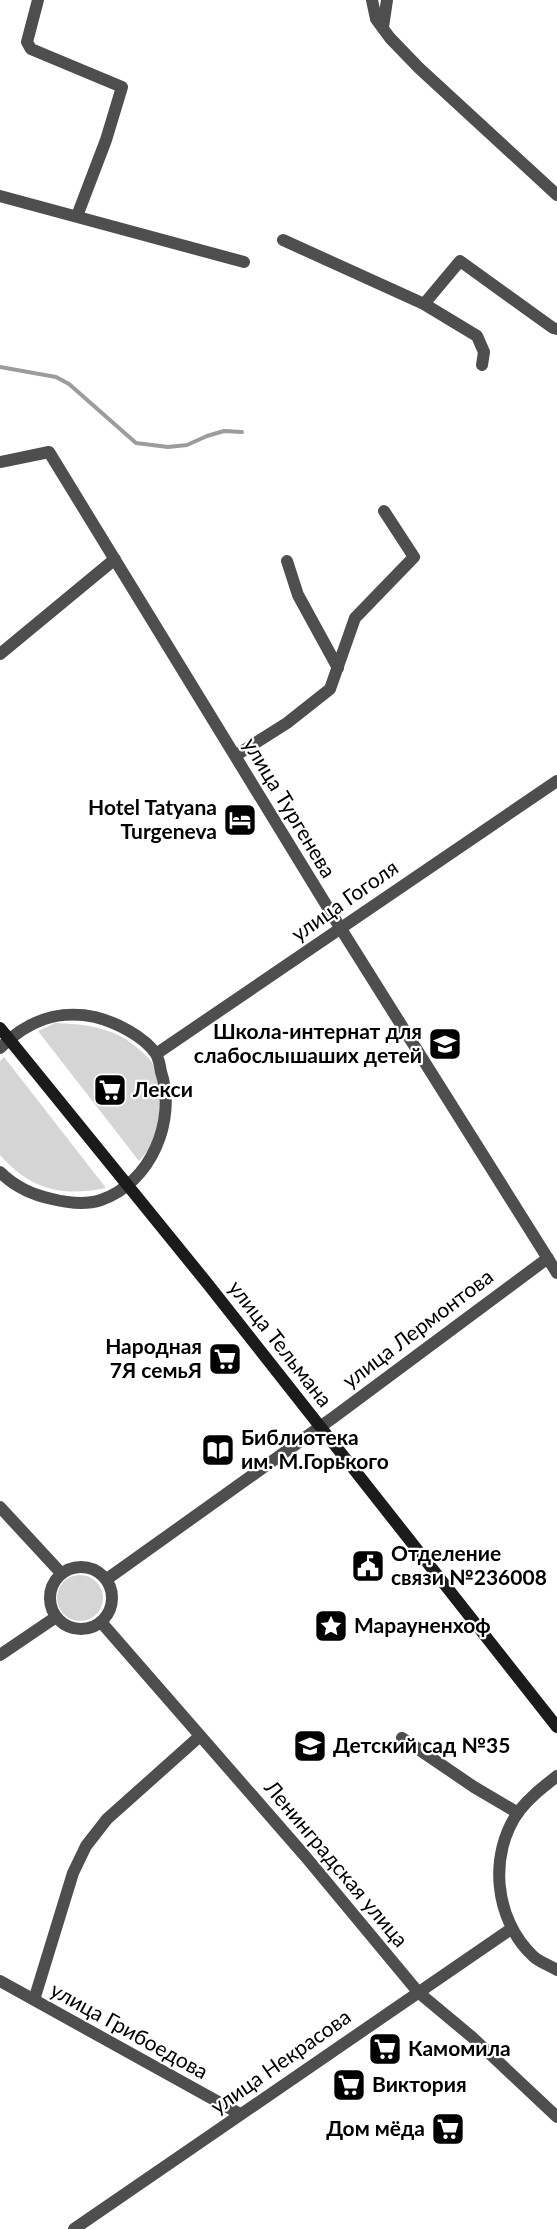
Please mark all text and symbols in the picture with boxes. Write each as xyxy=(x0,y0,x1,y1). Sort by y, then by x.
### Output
street label: улица Тургенева xyxy=(239,733,342,882)
place label: Hotel Tatyana Turgeneva xyxy=(88,794,217,843)
hotel icon: Hotel Tatyana Turgeneva xyxy=(222,802,258,838)
street label: улица Гоголя xyxy=(286,854,402,946)
place label: Школа-интернат для слабослышаших детей xyxy=(194,1018,422,1067)
school or university icon: Школа-интернат для слабослышаших детей xyxy=(427,1026,463,1062)
supermarket icon: Лекси xyxy=(92,1072,128,1108)
place label: Лекси xyxy=(132,1076,193,1101)
street label: улица Лермонтова xyxy=(337,1263,497,1393)
street label: улица Тельмана xyxy=(224,1275,338,1411)
place label: Народная 7Я семьЯ xyxy=(105,1333,202,1382)
supermarket icon: Народная 7Я семьЯ xyxy=(207,1341,243,1377)
place label: Библиотека им. М.Горького xyxy=(241,1424,389,1473)
library icon: Библиотека им. М.Горького xyxy=(200,1432,236,1468)
place label: Отделение связи №236008 xyxy=(391,1540,547,1589)
public building icon: Отделение связи №236008 xyxy=(350,1548,386,1584)
place icon: Марауненхоф xyxy=(313,1608,349,1644)
place label: Марауненхоф xyxy=(354,1612,491,1637)
school or university icon: Детский сад №35 xyxy=(292,1728,328,1764)
place label: Детский сад №35 xyxy=(333,1732,510,1757)
street label: Ленинградская улица xyxy=(259,1774,414,1951)
street label: улица Грибоедова xyxy=(47,1976,213,2083)
street label: улица Некрасова xyxy=(205,2003,355,2118)
supermarket icon: Камомила xyxy=(367,2031,403,2067)
place label: Камомила xyxy=(408,2035,511,2060)
supermarket icon: Виктория xyxy=(331,2067,367,2103)
place label: Виктория xyxy=(372,2071,467,2096)
supermarket icon: Дом мёда xyxy=(430,2111,466,2147)
place label: Дом мёда xyxy=(326,2115,425,2140)

